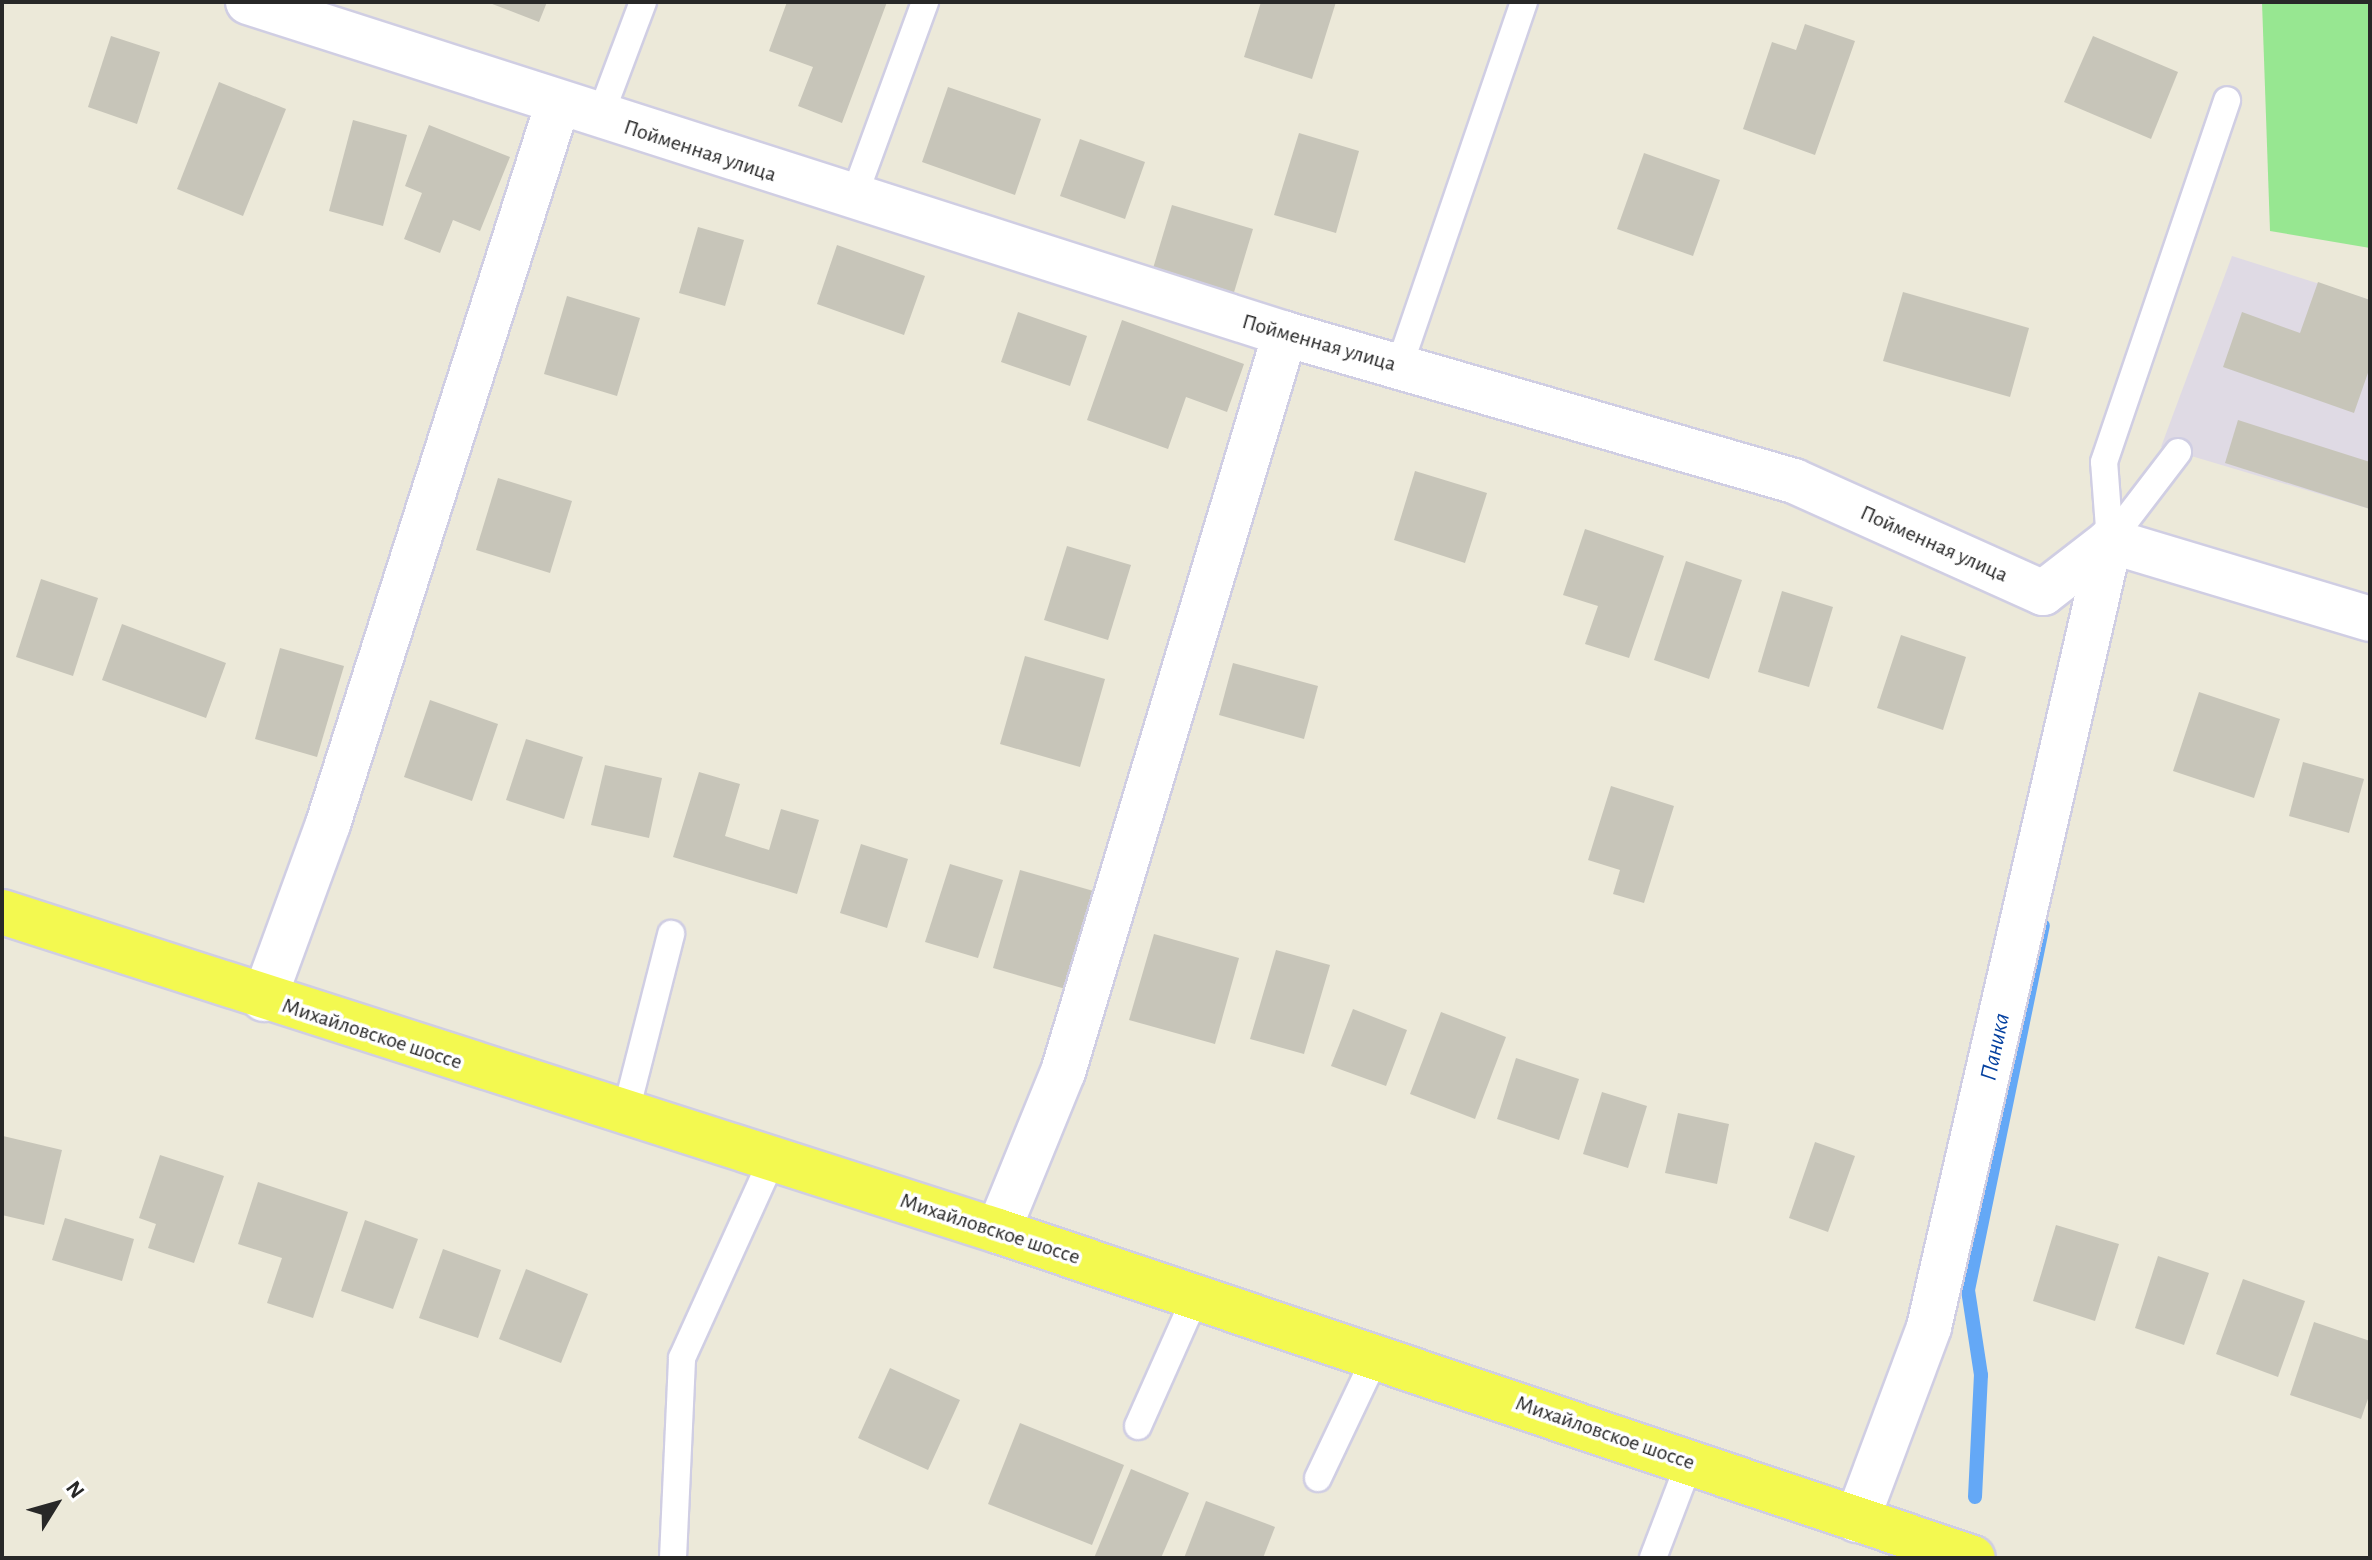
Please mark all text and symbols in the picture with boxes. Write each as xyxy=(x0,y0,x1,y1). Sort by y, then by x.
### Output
street label: Пойменная улица xyxy=(620,114,780,188)
street label: Пойменная улица xyxy=(1239,308,1399,378)
street label: Пойменная улица xyxy=(1856,500,2012,588)
street label: Михайловское шоссе xyxy=(278,992,466,1076)
water label: Паника xyxy=(1975,1011,2017,1083)
street label: Михайловское шоссе xyxy=(896,1187,1084,1271)
street label: Михайловское шоссе xyxy=(1512,1390,1698,1476)
north arrow xyxy=(16,1464,96,1544)
text: N xyxy=(62,1477,89,1502)

